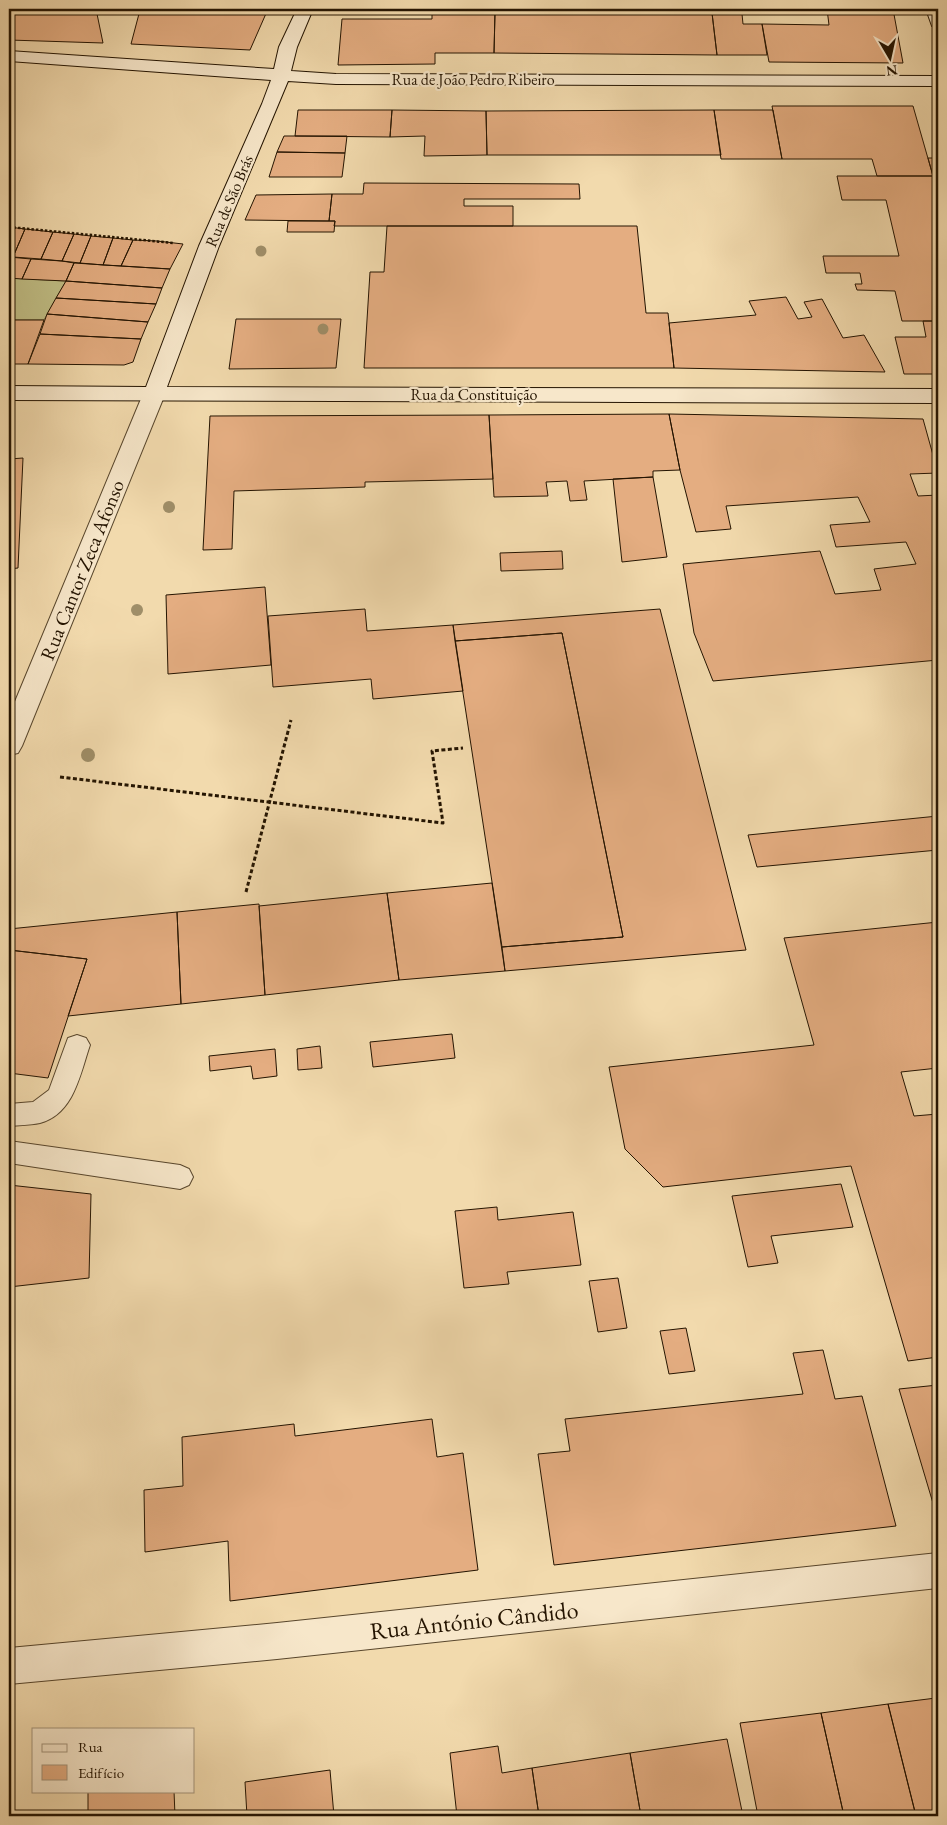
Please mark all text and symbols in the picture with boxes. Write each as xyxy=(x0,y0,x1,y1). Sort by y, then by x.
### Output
north arrow xyxy=(864,32,914,82)
text: N xyxy=(884,61,899,81)
street label: Rua de João Pedro Ribeiro xyxy=(391,69,555,90)
street label: Rua de São Brás xyxy=(200,152,258,250)
street label: Rua da Constituição xyxy=(411,384,538,405)
street label: Rua Cantor Zeca Afonso xyxy=(34,476,130,664)
street label: Rua António Cândido xyxy=(368,1594,580,1646)
legend xyxy=(32,1728,195,1792)
text: Rua xyxy=(78,1737,103,1756)
text: Edifício xyxy=(78,1763,124,1782)

